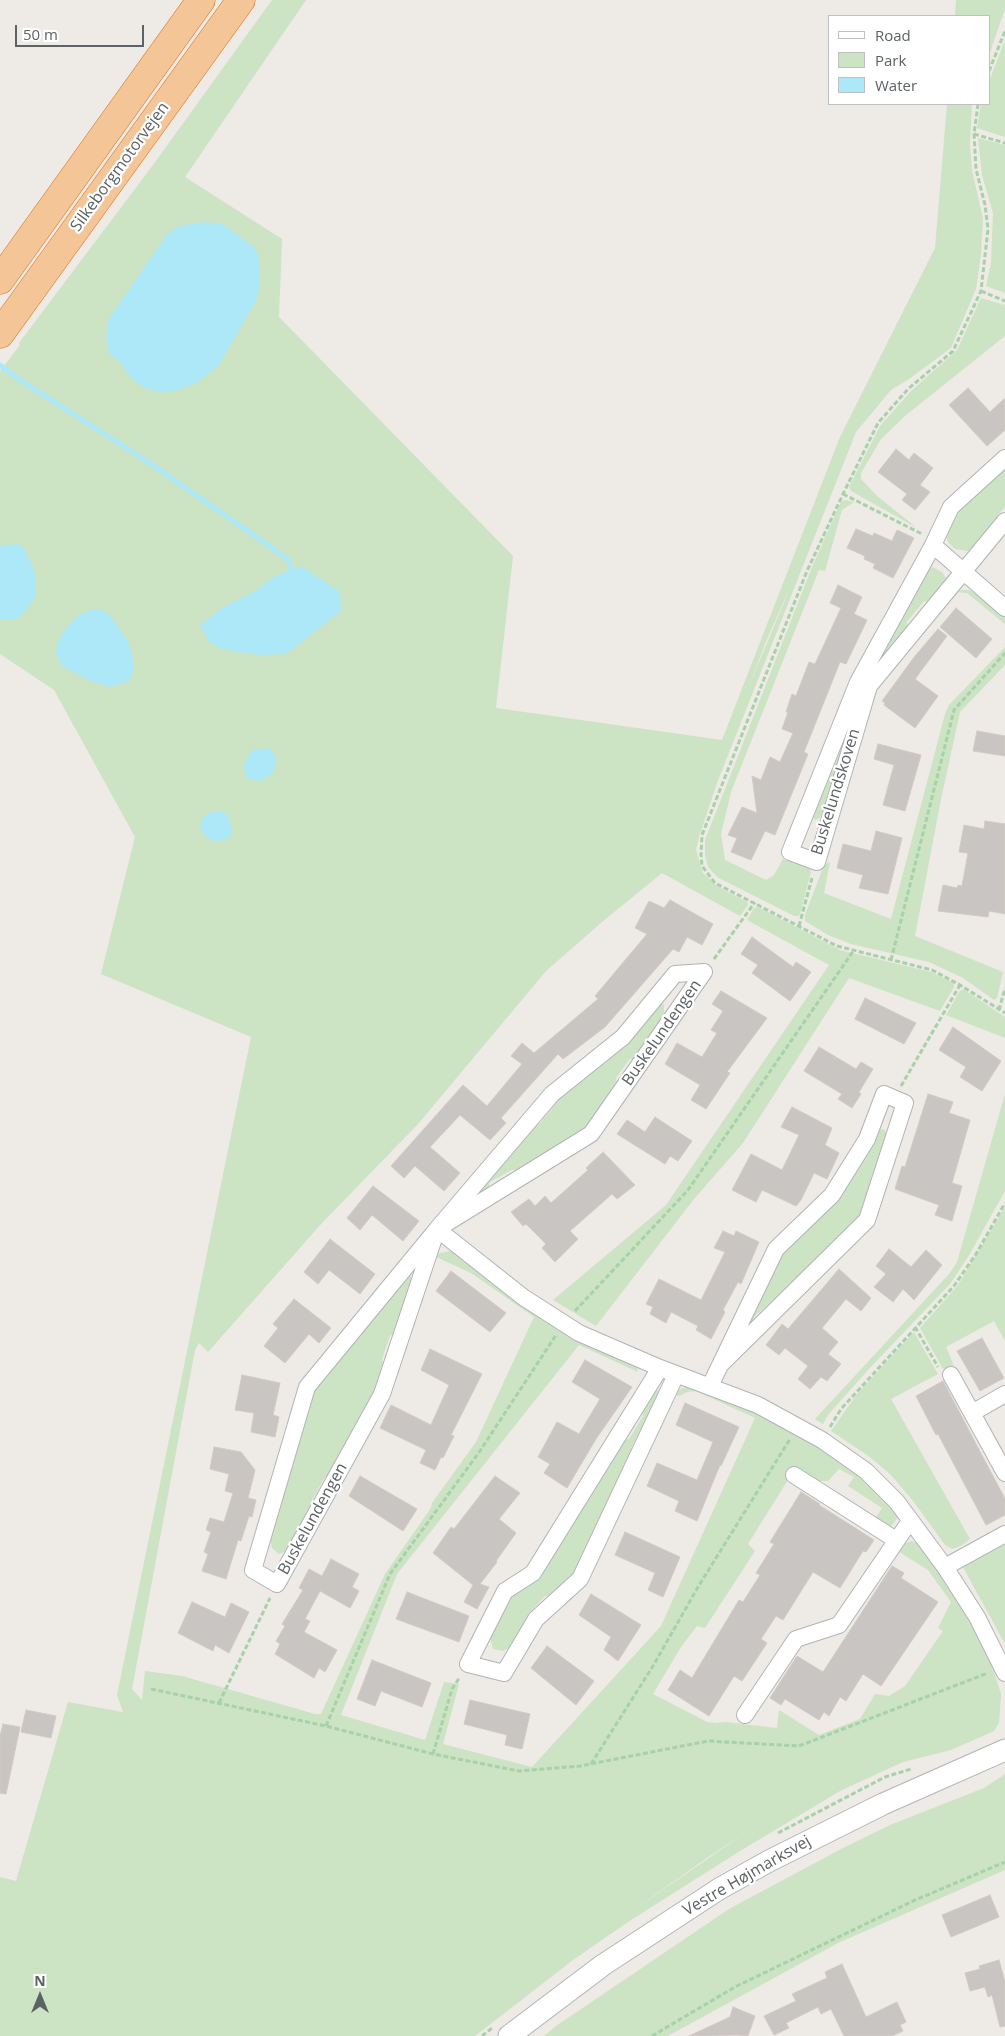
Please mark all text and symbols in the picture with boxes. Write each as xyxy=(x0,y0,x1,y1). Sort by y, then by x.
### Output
scale bar xyxy=(18,15,146,47)
legend xyxy=(828,15,990,105)
text: 50 m xyxy=(23,24,58,44)
text: Road xyxy=(875,25,911,45)
text: Park xyxy=(875,50,906,70)
text: Water xyxy=(875,75,917,95)
street label: Silkeborgmotorvejen xyxy=(67,99,173,235)
street label: Buskelundskoven xyxy=(808,727,864,857)
street label: Buskelundengen xyxy=(618,976,706,1090)
street label: Buskelundengen xyxy=(274,1460,352,1578)
street label: Vestre Højmarksvej xyxy=(680,1832,814,1920)
north arrow xyxy=(15,1971,65,2021)
text: N xyxy=(34,1971,46,1990)

